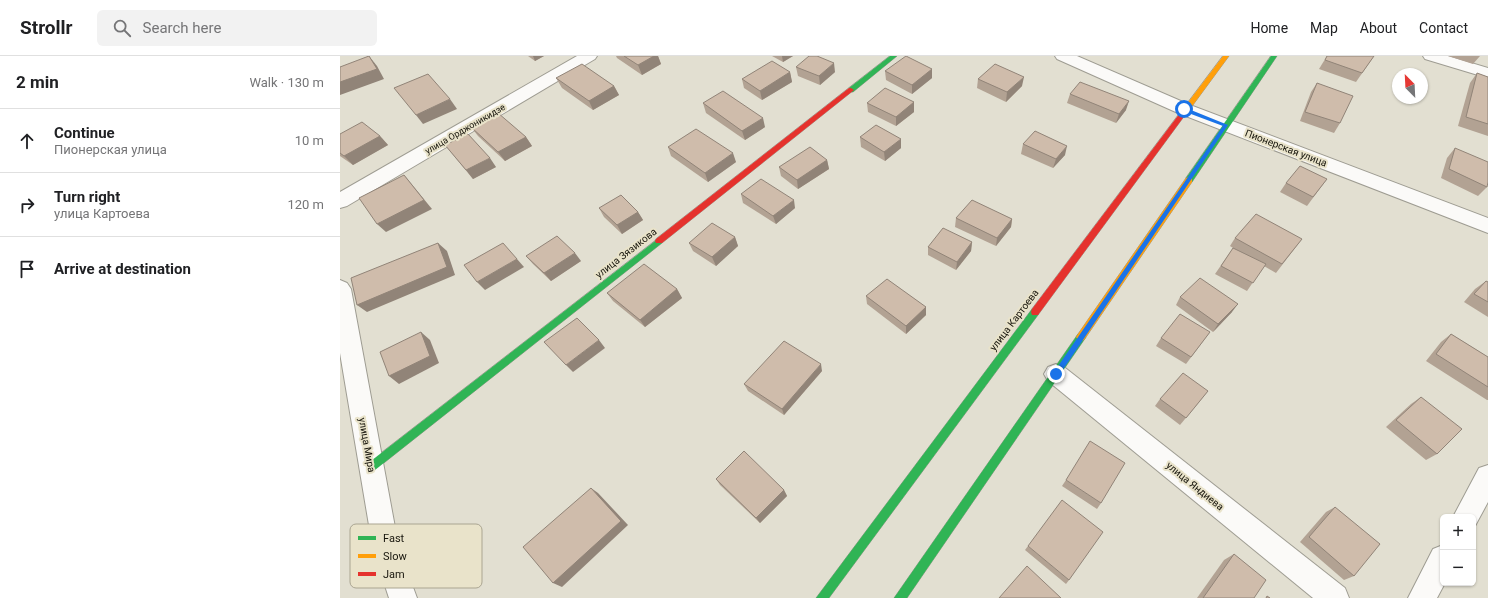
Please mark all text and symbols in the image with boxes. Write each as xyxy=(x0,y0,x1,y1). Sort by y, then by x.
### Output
search box xyxy=(97,10,377,46)
text: Strollr xyxy=(20,16,73,39)
icon: search xyxy=(111,17,133,39)
text: Search here xyxy=(143,19,221,37)
text: Home xyxy=(1250,20,1288,36)
text: Map xyxy=(1310,20,1338,36)
text: About xyxy=(1360,20,1397,36)
text: Contact xyxy=(1419,20,1468,36)
north arrow xyxy=(1392,68,1428,104)
text: 2 min xyxy=(16,72,59,92)
text: Walk · 130 m xyxy=(249,75,324,90)
route start xyxy=(1175,100,1193,118)
street label: улица Орджоникидзе xyxy=(423,102,507,156)
text: Continue xyxy=(54,124,115,142)
street label: Пионерская улица xyxy=(1244,127,1328,169)
icon: ahead xyxy=(16,130,38,152)
text: 10 m xyxy=(295,133,324,148)
text: Пионерская улица xyxy=(54,142,167,157)
text: Turn right xyxy=(54,188,120,206)
icon: right xyxy=(16,194,38,216)
text: 120 m xyxy=(287,197,324,212)
text: улица Картоева xyxy=(54,206,150,221)
street label: улица Зязикова xyxy=(593,226,659,280)
icon: arrive xyxy=(16,258,38,280)
text: Arrive at destination xyxy=(54,260,191,278)
street label: улица Картоева xyxy=(987,287,1041,353)
route end xyxy=(1047,365,1065,383)
street label: улица Мира xyxy=(357,417,377,473)
street label: улица Яндиева xyxy=(1164,460,1226,512)
map controls xyxy=(1440,514,1476,586)
button: + xyxy=(1440,514,1476,550)
legend xyxy=(350,524,482,588)
text: Fast xyxy=(383,532,405,545)
text: Slow xyxy=(383,550,407,563)
button: − xyxy=(1440,550,1476,586)
text: Jam xyxy=(383,568,405,581)

